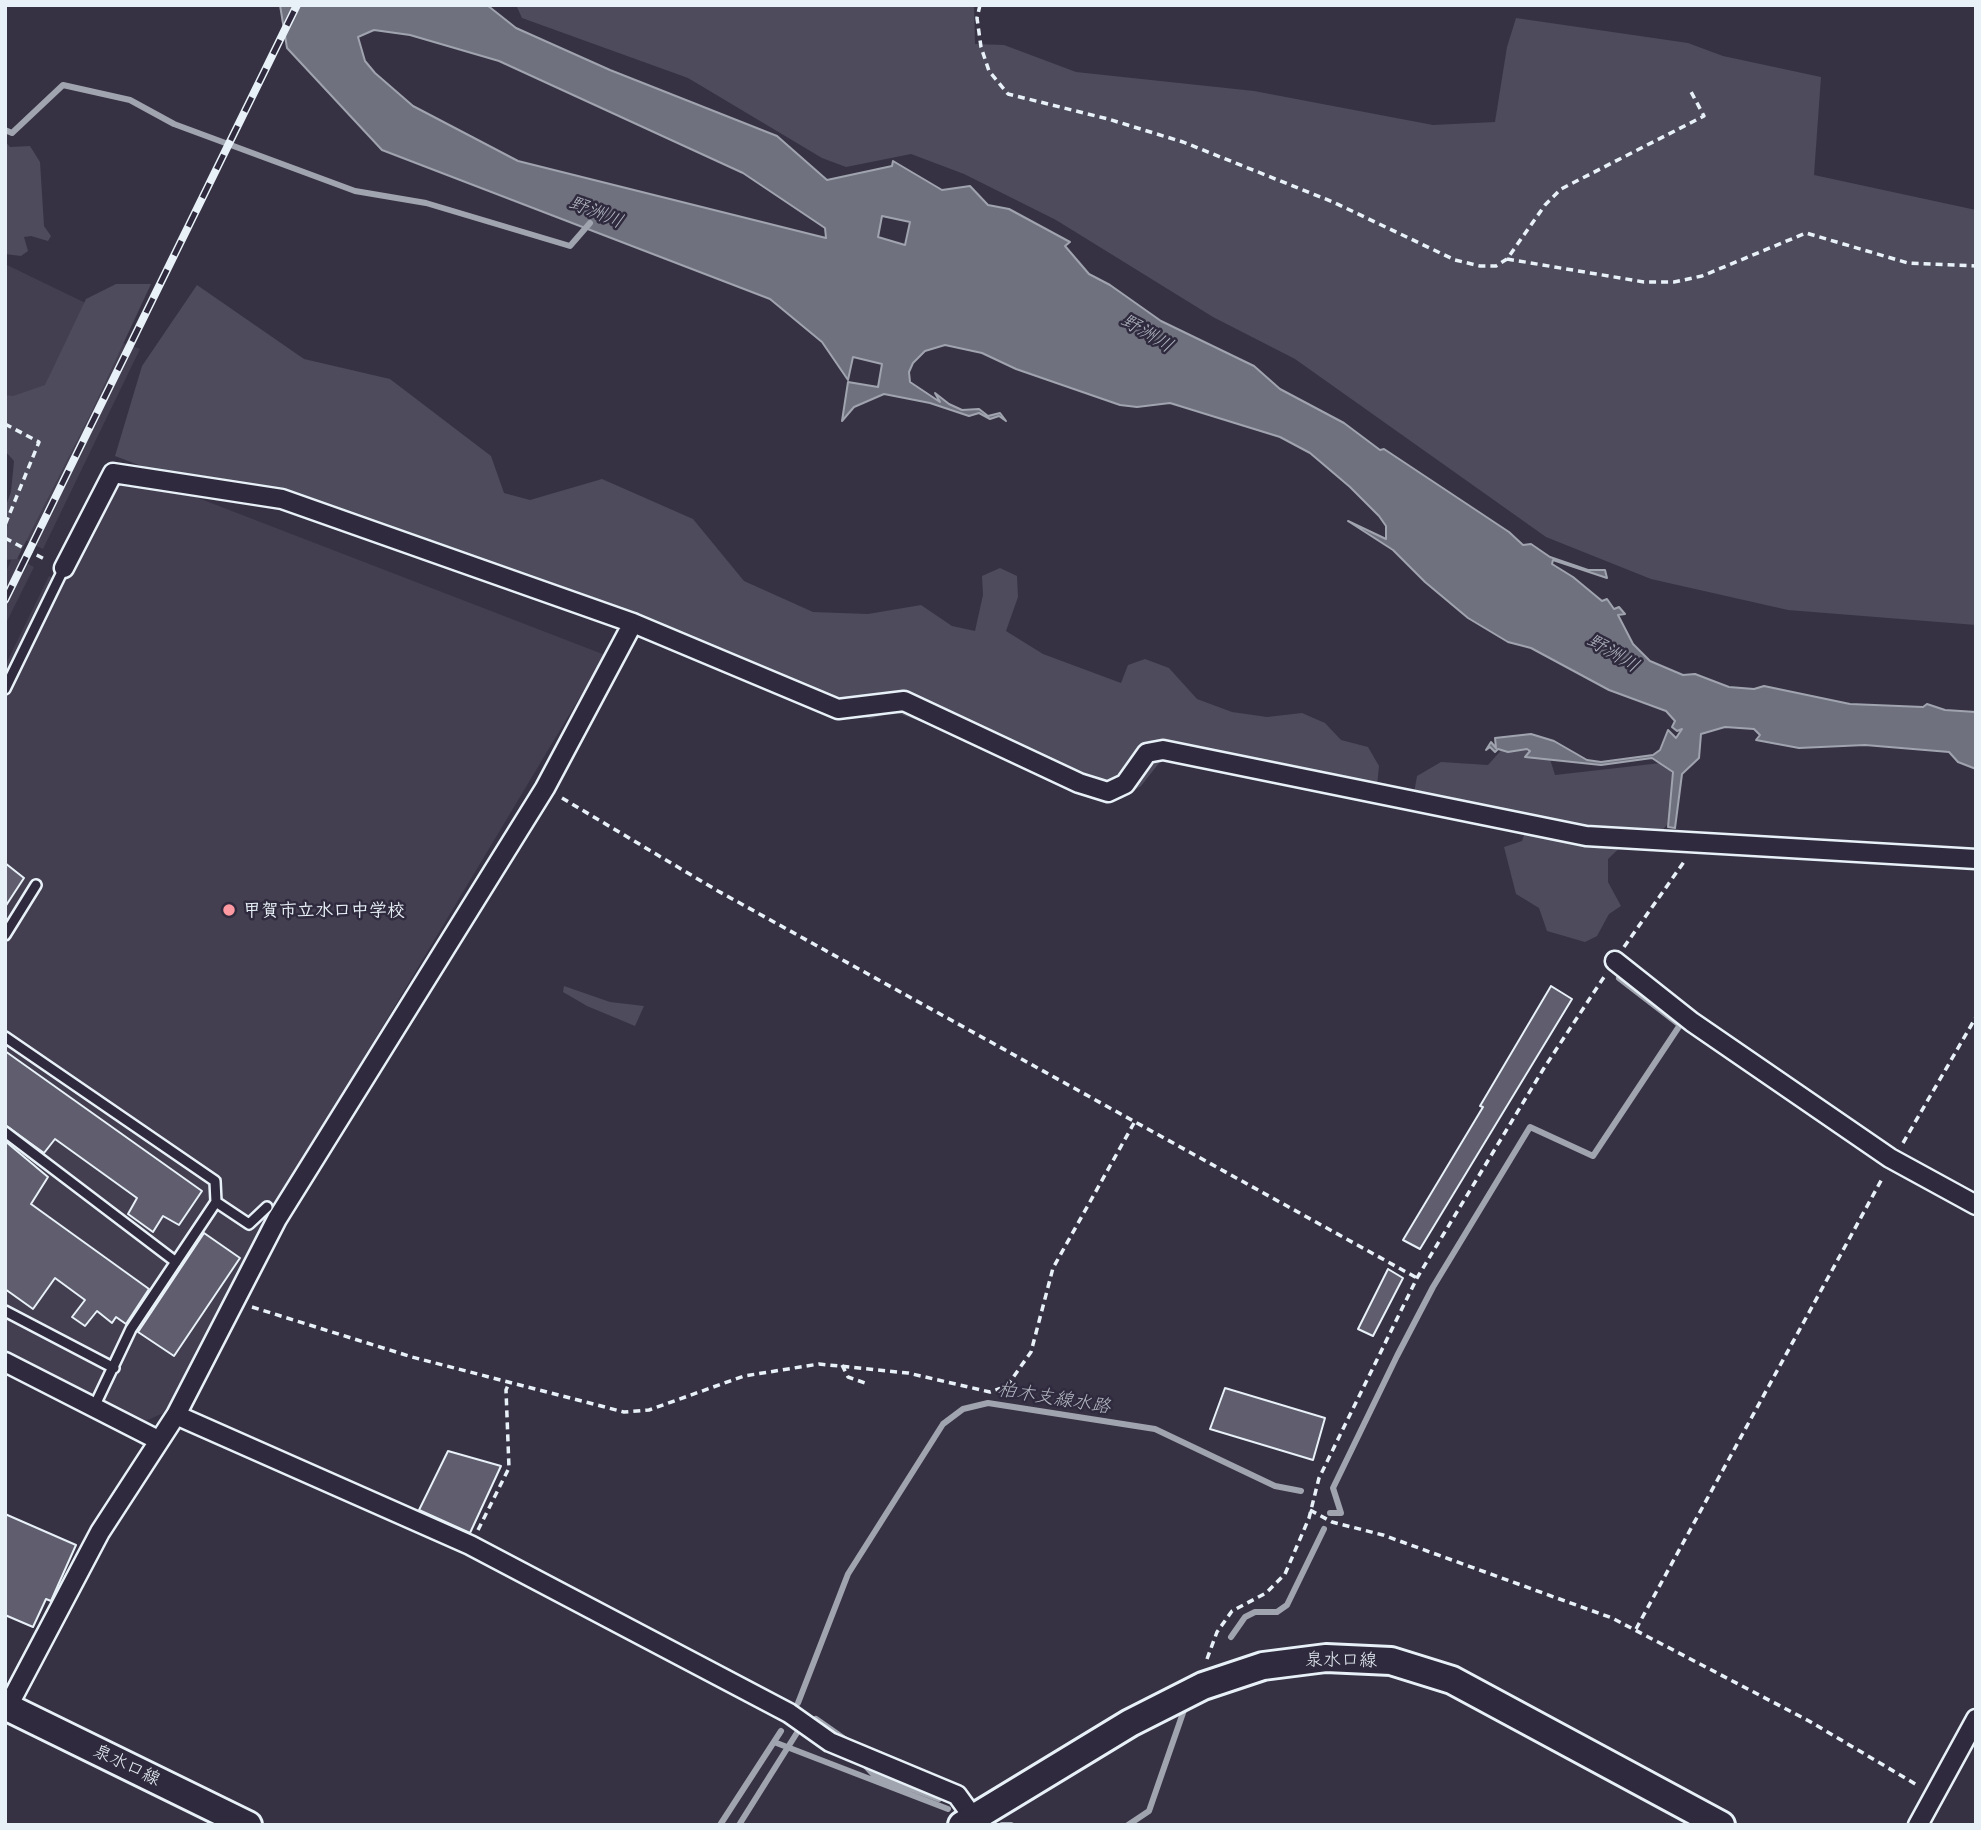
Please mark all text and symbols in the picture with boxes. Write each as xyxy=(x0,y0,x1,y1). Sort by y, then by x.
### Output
water label: 野洲川 xyxy=(565,191,627,233)
water label: 野洲川 xyxy=(1117,309,1177,357)
water label: 野洲川 xyxy=(1583,629,1643,677)
place label: 甲賀市立水口中学校 xyxy=(243,899,405,921)
marker: 甲賀市立水口中学校 xyxy=(221,902,237,918)
water label: 柏木支線水路 xyxy=(996,1378,1112,1418)
street label: 泉水口線 xyxy=(1305,1649,1377,1671)
street label: 泉水口線 xyxy=(90,1740,164,1790)

